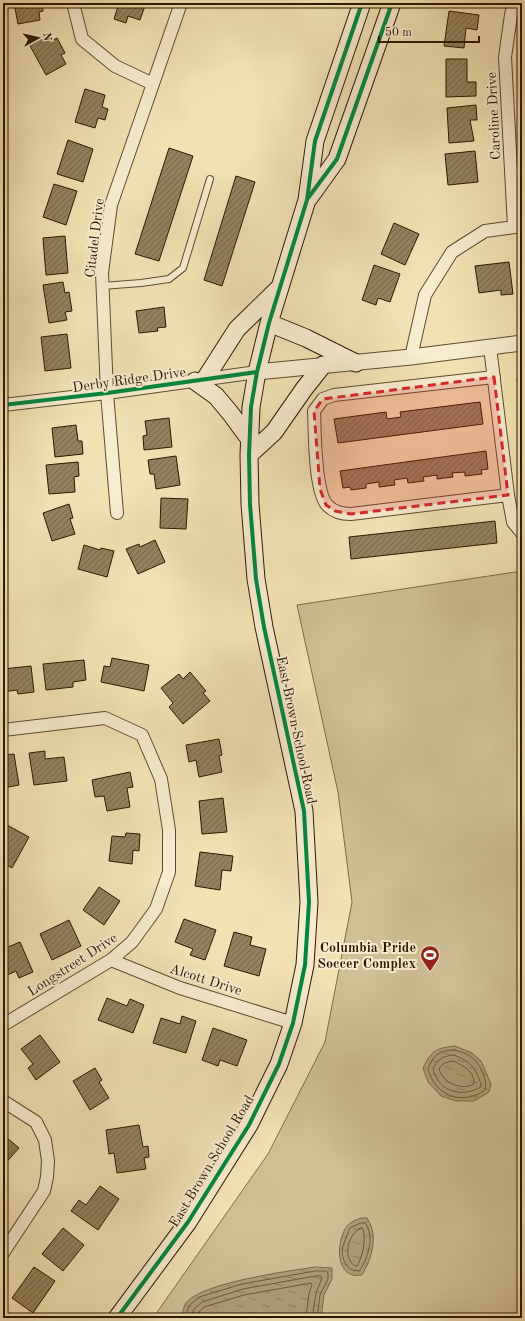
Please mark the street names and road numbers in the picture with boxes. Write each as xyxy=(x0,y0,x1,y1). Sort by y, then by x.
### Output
street label: Caroline Drive xyxy=(485,72,503,160)
street label: Citadel Drive xyxy=(83,198,107,279)
street label: Derby Ridge Drive xyxy=(72,365,187,395)
street label: East Brown School Road xyxy=(273,655,319,806)
street label: Longstreet Drive xyxy=(25,931,120,999)
street label: Alcott Drive xyxy=(168,962,243,998)
street label: East Brown School Road xyxy=(167,1093,257,1230)

